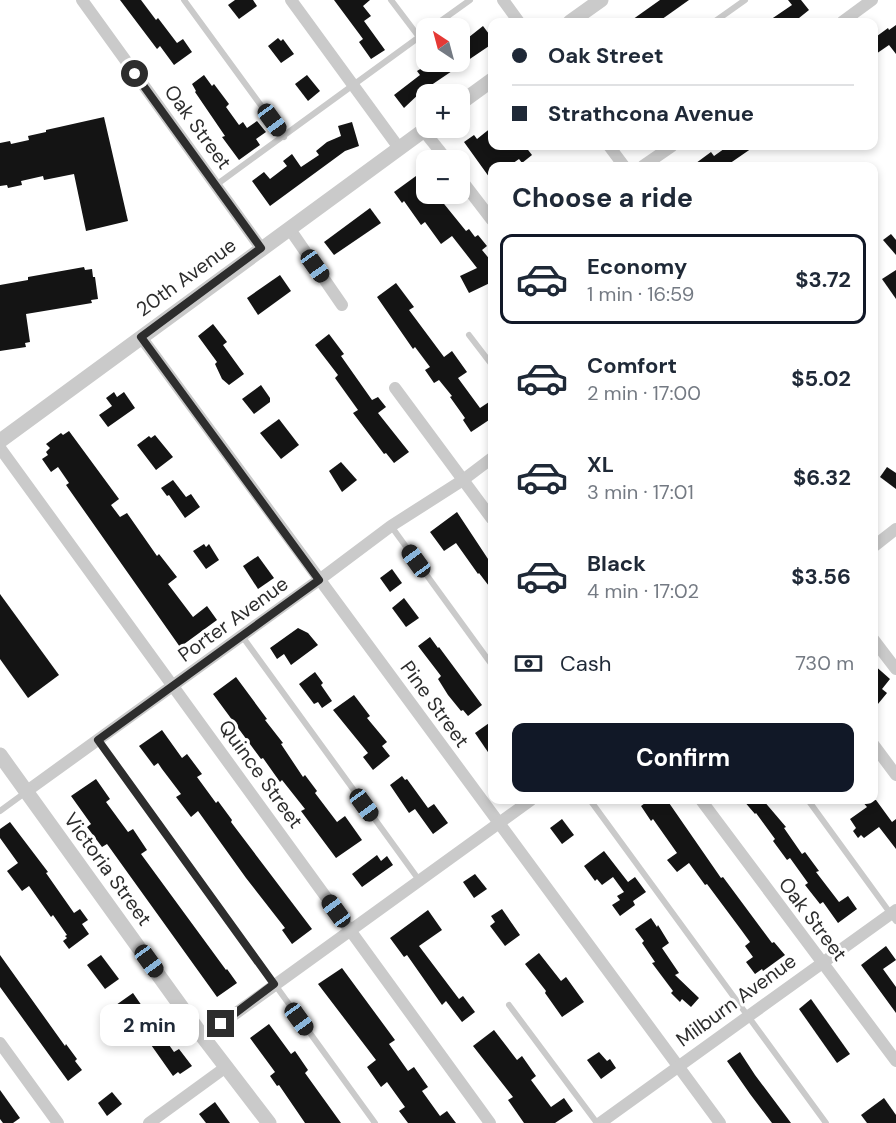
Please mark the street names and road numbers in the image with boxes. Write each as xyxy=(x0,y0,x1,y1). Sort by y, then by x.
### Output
street label: Oak Street xyxy=(159,80,238,175)
street label: 20th Avenue xyxy=(131,232,241,322)
street label: Porter Avenue xyxy=(173,570,293,668)
street label: Pine Street xyxy=(395,655,475,753)
street label: Quince Street xyxy=(213,715,309,834)
street label: Victoria Street xyxy=(58,807,158,931)
street label: Oak Street xyxy=(773,872,853,966)
street label: Milburn Avenue xyxy=(671,948,801,1052)

